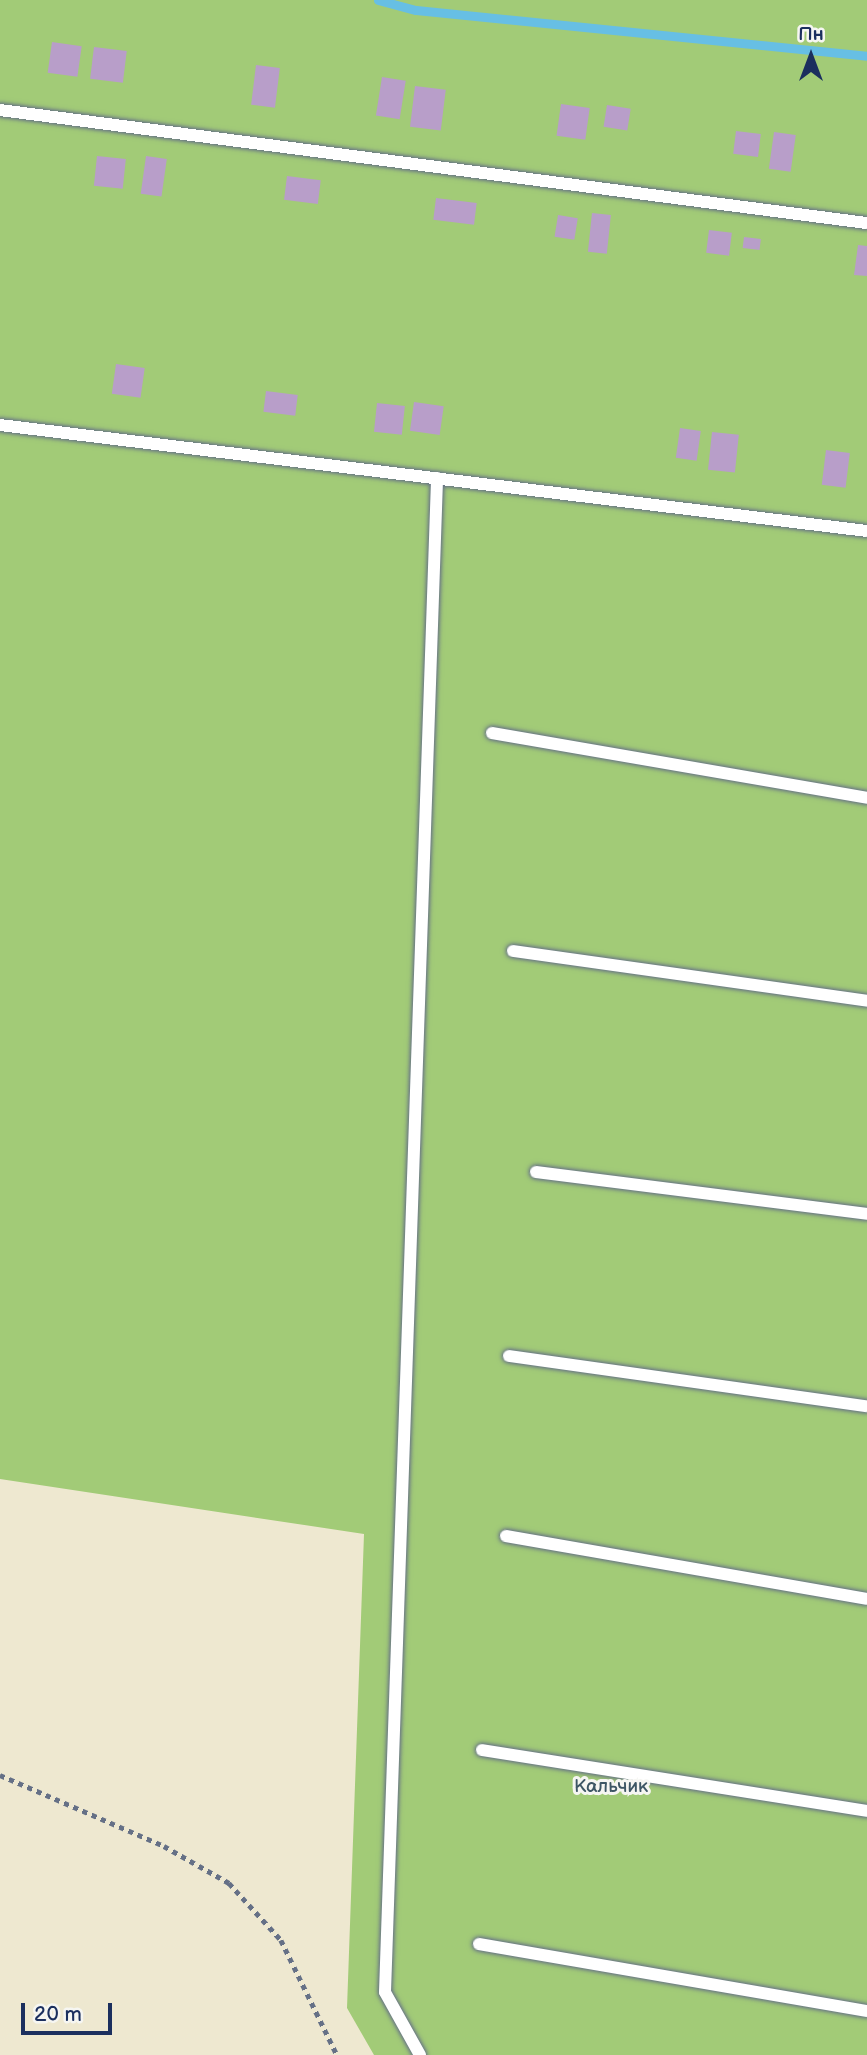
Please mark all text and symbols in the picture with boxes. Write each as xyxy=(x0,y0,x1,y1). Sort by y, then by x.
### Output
north arrow xyxy=(776,21,846,91)
text: Пн xyxy=(798,23,824,46)
park label: Кальчик xyxy=(574,1776,648,1798)
scale bar xyxy=(24,1988,116,2032)
text: 20 m xyxy=(34,2002,82,2027)

